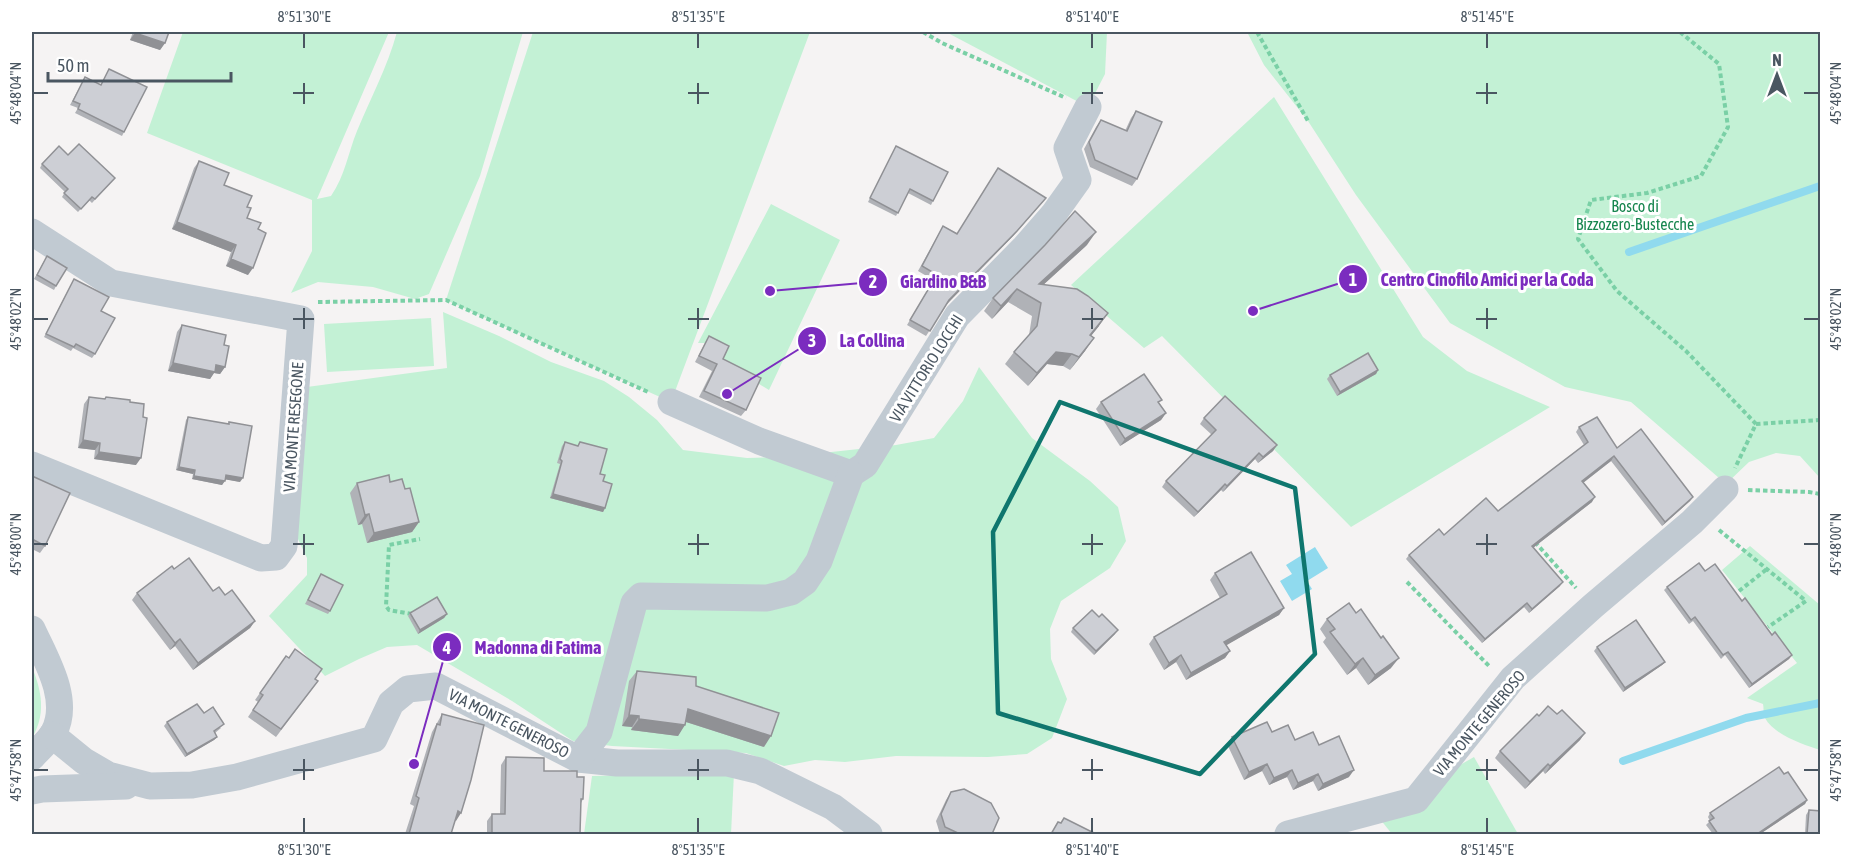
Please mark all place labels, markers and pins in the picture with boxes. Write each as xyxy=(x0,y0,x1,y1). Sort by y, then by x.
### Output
callout: Centro Cinofilo Amici per la Coda xyxy=(1338,261,1605,297)
callout: Giardino B&B xyxy=(858,264,998,300)
callout: La Collina xyxy=(797,323,916,359)
callout: Madonna di Fatima xyxy=(432,629,613,665)

